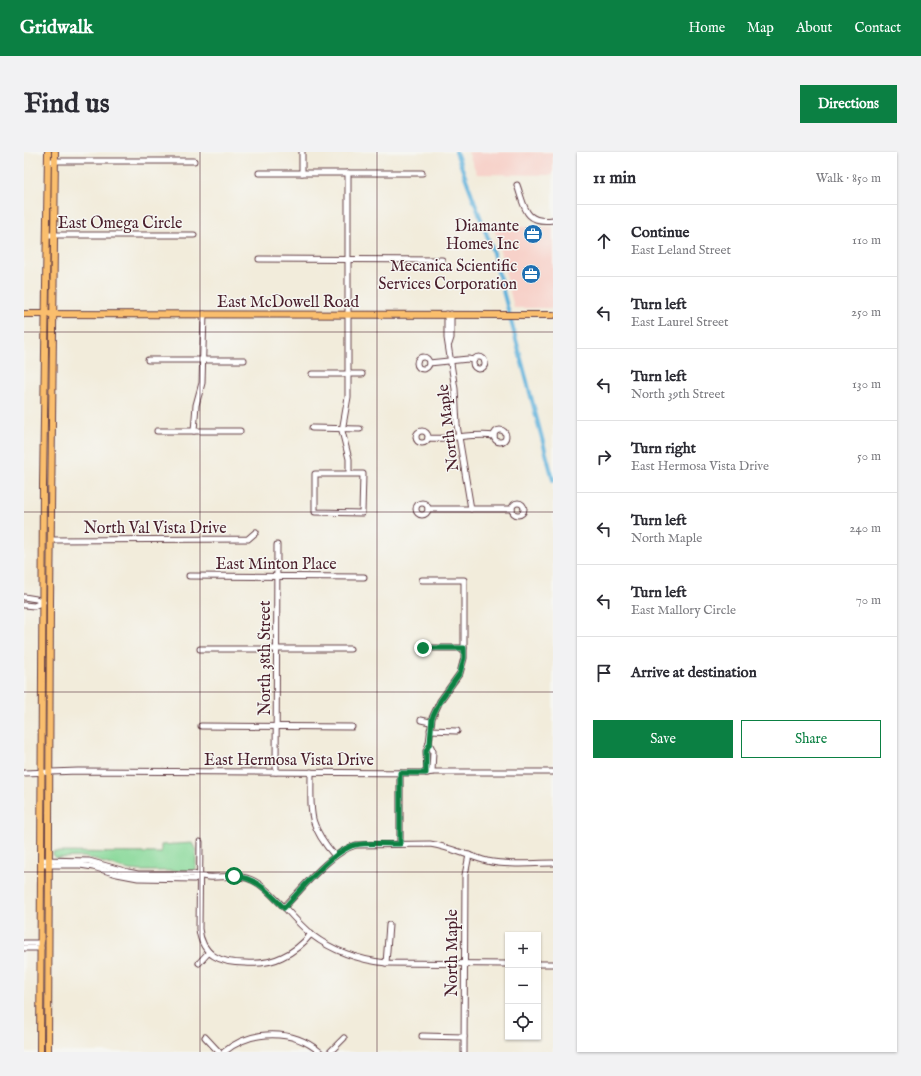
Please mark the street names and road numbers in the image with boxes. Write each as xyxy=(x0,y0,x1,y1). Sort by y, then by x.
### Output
street label: East Omega Circle xyxy=(58,214,182,234)
street label: East McDowell Road xyxy=(217,293,359,313)
street label: North Maple xyxy=(434,383,464,472)
street label: North Val Vista Drive xyxy=(83,519,227,539)
street label: East Minton Place xyxy=(215,555,337,575)
street label: North 38th Street xyxy=(256,600,276,715)
street label: East Hermosa Vista Drive xyxy=(204,751,374,771)
street label: North Maple xyxy=(443,909,463,997)

